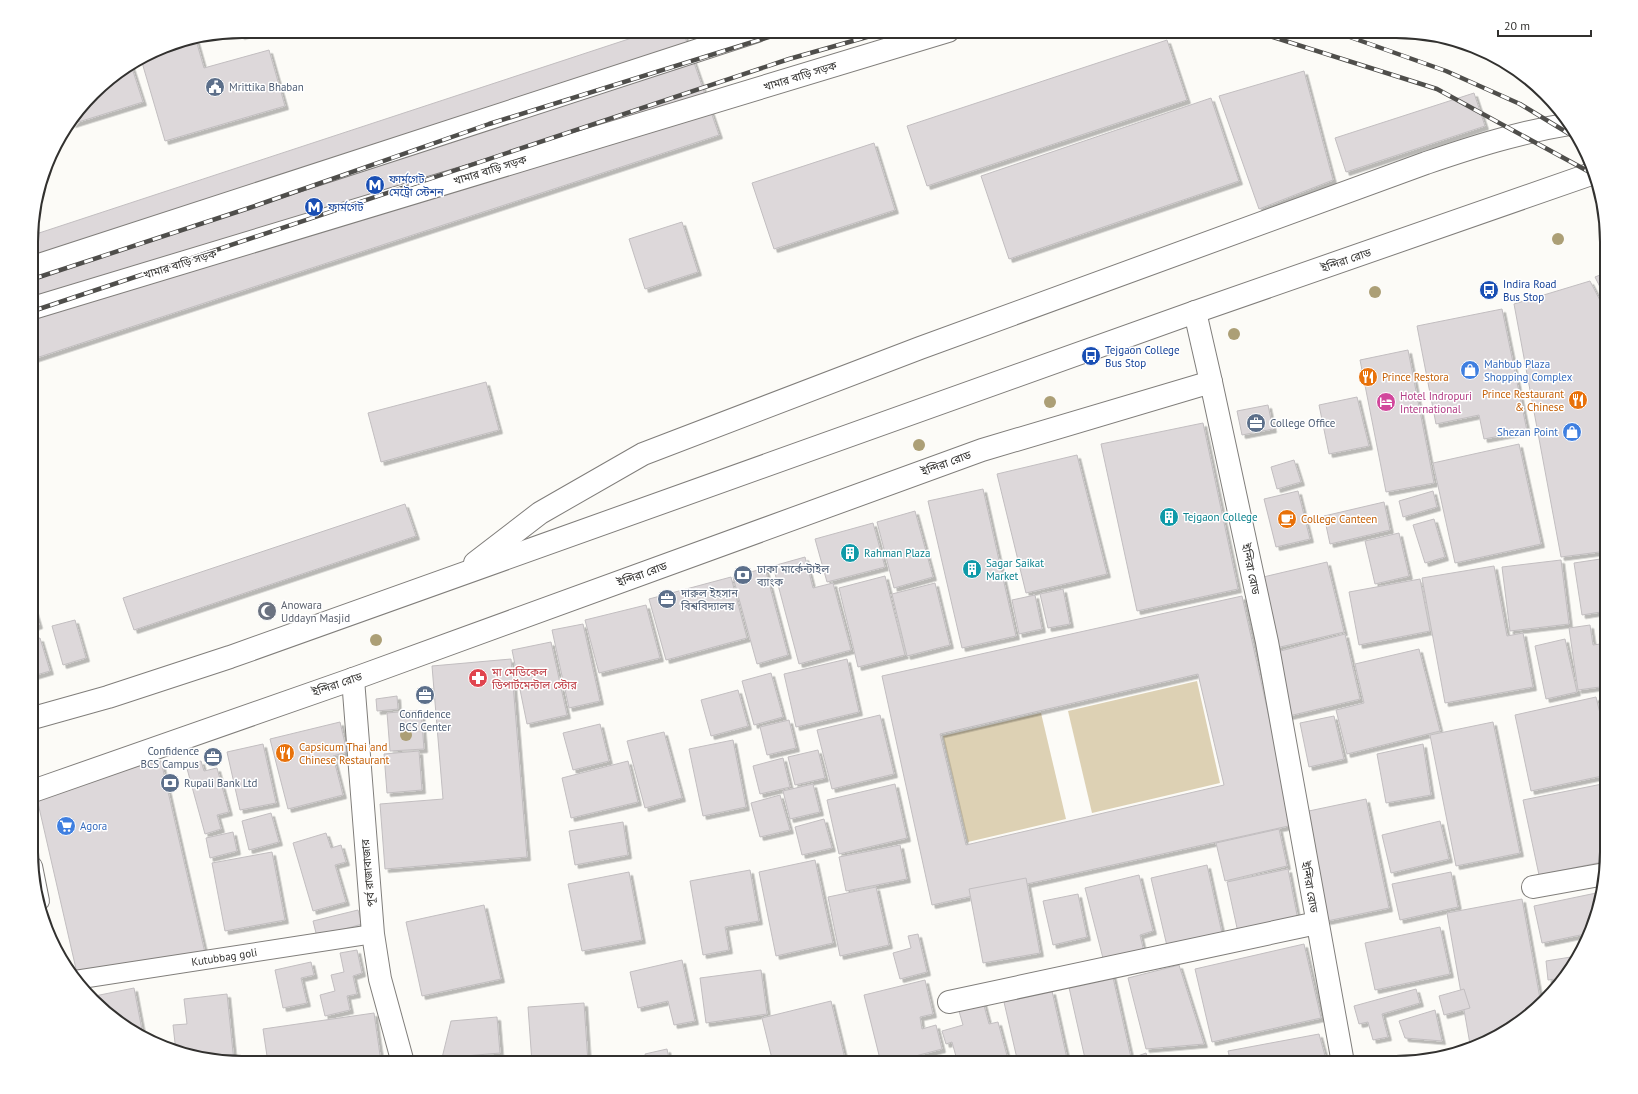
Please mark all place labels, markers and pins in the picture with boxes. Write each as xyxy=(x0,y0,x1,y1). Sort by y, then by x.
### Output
public building icon: Mrittika Bhaban xyxy=(204,76,226,98)
place label: Mrittika Bhaban xyxy=(229,80,304,94)
place label: ফার্মগেট মেট্রো স্টেশন xyxy=(388,172,444,199)
metro station icon: ফার্মগেট মেট্রো স্টেশন xyxy=(364,174,386,196)
metro station icon: ফার্মগেট xyxy=(303,196,325,218)
place label: ফার্মগেট xyxy=(327,200,364,214)
place label: Indira Road Bus Stop xyxy=(1503,277,1557,304)
bus stop icon: Indira Road Bus Stop xyxy=(1478,279,1500,301)
place label: Tejgaon College Bus Stop xyxy=(1105,343,1180,370)
bus stop icon: Tejgaon College Bus Stop xyxy=(1080,345,1102,367)
place label: Mahbub Plaza Shopping Complex xyxy=(1484,357,1573,384)
shop icon: Mahbub Plaza Shopping Complex xyxy=(1459,359,1481,381)
restaurant icon: Prince Restora xyxy=(1357,366,1379,388)
place label: Prince Restora xyxy=(1382,370,1449,384)
place label: Prince Restaurant & Chinese xyxy=(1482,387,1564,414)
place label: Hotel Indropuri International xyxy=(1400,389,1472,416)
restaurant icon: Prince Restaurant & Chinese xyxy=(1567,389,1589,411)
hotel icon: Hotel Indropuri International xyxy=(1375,391,1397,413)
office icon: College Office xyxy=(1245,412,1267,434)
place label: College Office xyxy=(1270,416,1336,430)
shop icon: Shezan Point xyxy=(1561,421,1583,443)
place label: Shezan Point xyxy=(1497,425,1558,439)
building icon: Tejgaon College xyxy=(1158,506,1180,528)
cafe icon: College Canteen xyxy=(1276,508,1298,530)
place label: Tejgaon College xyxy=(1183,510,1258,524)
place label: College Canteen xyxy=(1301,512,1377,526)
building icon: Rahman Plaza xyxy=(839,542,861,564)
place label: Rahman Plaza xyxy=(864,546,930,560)
place label: Sagar Saikat Market xyxy=(986,556,1044,583)
building icon: Sagar Saikat Market xyxy=(961,558,983,580)
place label: ঢাকা মার্কেন্টাইল ব্যাংক xyxy=(756,562,830,589)
bank icon: ঢাকা মার্কেন্টাইল ব্যাংক xyxy=(732,564,754,586)
place label: দারুল ইহসান বিশ্ববিদ্যালয় xyxy=(680,586,738,613)
office icon: দারুল ইহসান বিশ্ববিদ্যালয় xyxy=(656,588,678,610)
place label: Anowara Uddayn Masjid xyxy=(281,598,350,625)
mosque icon: Anowara Uddayn Masjid xyxy=(256,600,278,622)
place label: মা মেডিকেল ডিপার্টমেন্টাল স্টোর xyxy=(491,665,577,692)
pharmacy icon: মা মেডিকেল ডিপার্টমেন্টাল স্টোর xyxy=(467,667,489,689)
office icon: Confidence BCS Center xyxy=(414,684,436,706)
place label: Confidence BCS Center xyxy=(399,707,451,734)
place label: Capsicum Thai and Chinese Restaurant xyxy=(299,740,390,767)
restaurant icon: Capsicum Thai and Chinese Restaurant xyxy=(274,742,296,764)
place label: Confidence BCS Campus xyxy=(141,744,199,771)
office icon: Confidence BCS Campus xyxy=(202,746,224,768)
bank icon: Rupali Bank Ltd xyxy=(159,772,181,794)
place label: Rupali Bank Ltd xyxy=(184,776,258,790)
supermarket icon: Agora xyxy=(55,815,77,837)
place label: Agora xyxy=(80,819,107,833)

